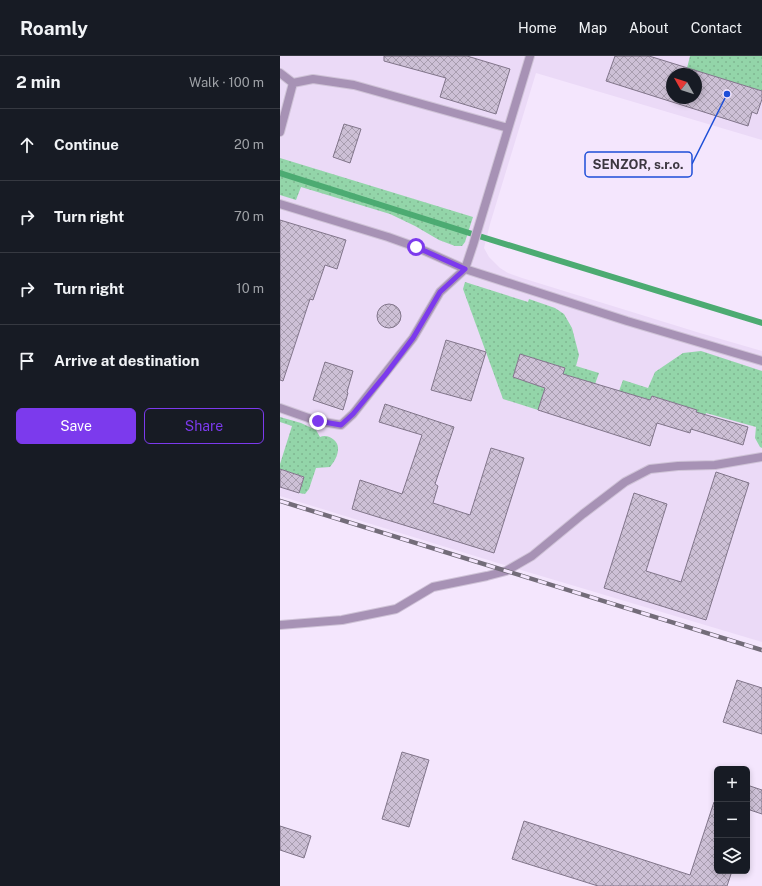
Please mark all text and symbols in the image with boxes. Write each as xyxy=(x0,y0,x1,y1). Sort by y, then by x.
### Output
text: Roamly xyxy=(20,17,88,39)
text: Home xyxy=(518,20,557,36)
text: Map xyxy=(579,20,607,36)
text: About xyxy=(629,20,669,36)
text: Contact xyxy=(691,20,742,36)
north arrow xyxy=(666,68,702,104)
text: 2 min xyxy=(16,72,61,92)
text: Walk · 100 m xyxy=(189,75,264,90)
icon: ahead xyxy=(16,134,38,156)
text: Continue xyxy=(54,136,119,153)
text: 20 m xyxy=(234,137,264,152)
callout: SENZOR, s.r.o. xyxy=(585,152,692,177)
text: SENZOR, s.r.o. xyxy=(592,157,684,172)
icon: right xyxy=(16,206,38,228)
text: Turn right xyxy=(54,208,124,225)
text: 70 m xyxy=(234,209,264,224)
route start xyxy=(407,238,425,256)
icon: right xyxy=(16,278,38,300)
text: Turn right xyxy=(54,280,124,297)
text: 10 m xyxy=(236,281,264,296)
icon: arrive xyxy=(16,350,38,372)
text: Arrive at destination xyxy=(54,352,199,369)
button: Save xyxy=(16,408,136,444)
button: Share xyxy=(144,408,264,444)
route end xyxy=(309,412,327,430)
map controls xyxy=(714,766,750,874)
button: + xyxy=(714,766,750,802)
button: − xyxy=(714,802,750,838)
button: layers xyxy=(714,838,750,874)

